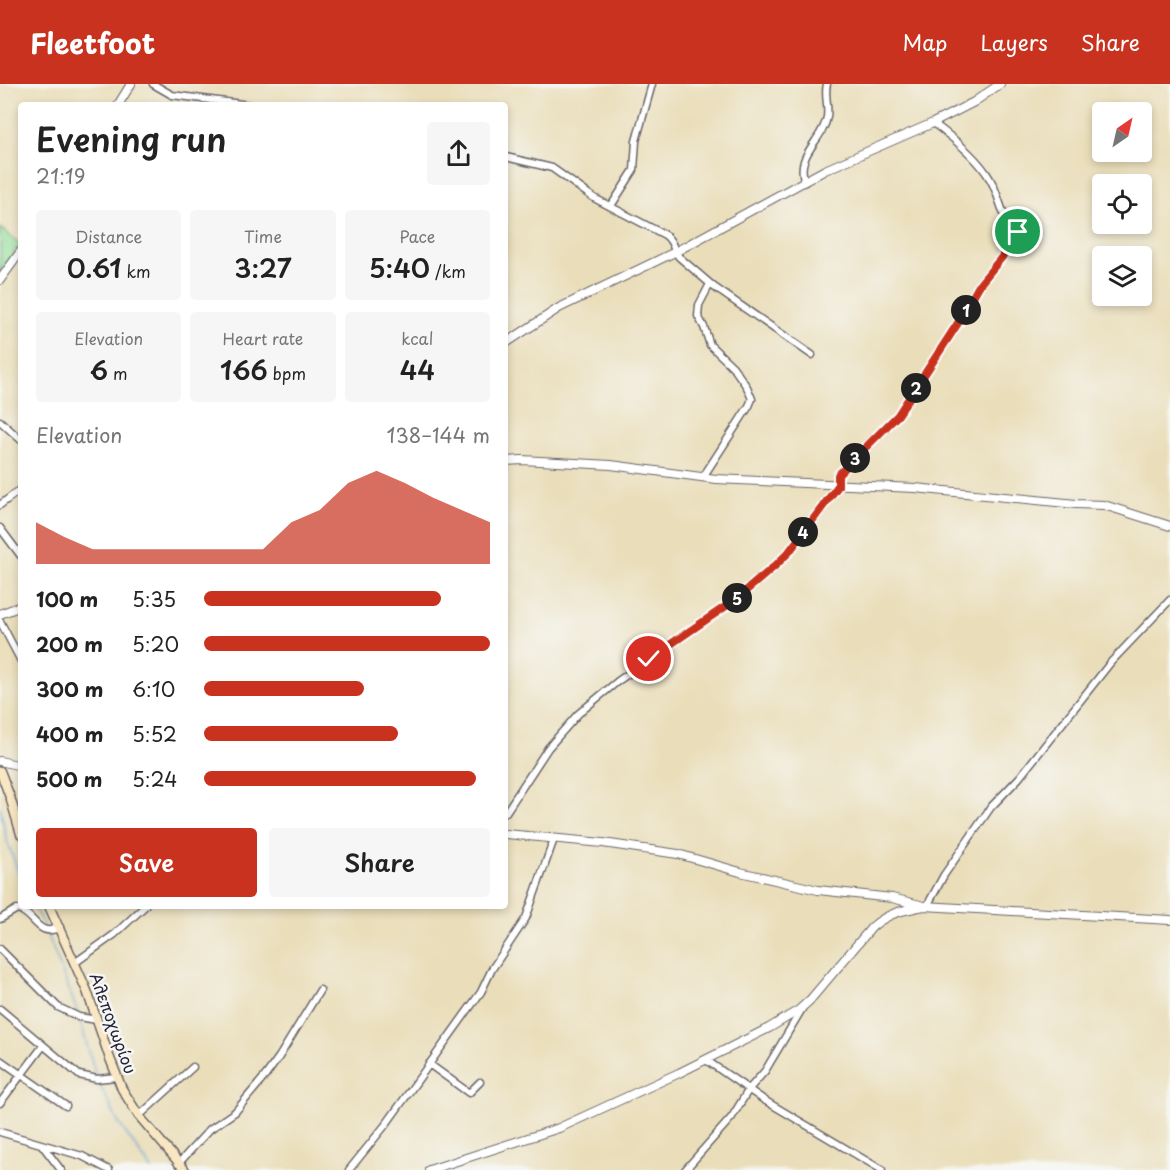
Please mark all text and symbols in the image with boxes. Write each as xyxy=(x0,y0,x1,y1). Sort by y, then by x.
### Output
text: Fleetfoot xyxy=(30,21,155,64)
text: Map xyxy=(903,26,947,58)
text: Layers xyxy=(980,26,1048,58)
text: Share xyxy=(1081,26,1140,58)
north arrow xyxy=(1092,102,1152,162)
map controls xyxy=(1092,102,1152,306)
text: Evening run xyxy=(36,113,227,163)
button: share xyxy=(427,122,490,185)
text: 21:19 xyxy=(36,161,86,191)
button: locate xyxy=(1092,174,1152,234)
pin xyxy=(992,206,1043,257)
icon: arrive xyxy=(1001,215,1034,248)
text: Distance xyxy=(75,224,142,248)
text: Time xyxy=(244,224,282,248)
text: Pace xyxy=(399,224,435,248)
button: layers xyxy=(1092,246,1152,306)
text: 0.61 xyxy=(67,248,121,287)
text: 3:27 xyxy=(234,248,292,287)
text: 5:40 xyxy=(369,248,430,287)
text: km xyxy=(121,259,151,283)
text: /km xyxy=(430,259,466,283)
pin: 1 xyxy=(951,295,981,325)
text: 1 xyxy=(962,298,970,322)
text: Elevation xyxy=(74,326,143,350)
text: Heart rate xyxy=(223,326,303,350)
text: kcal xyxy=(401,326,433,350)
text: 6 xyxy=(90,350,108,389)
text: 166 xyxy=(220,350,268,389)
text: 44 xyxy=(400,350,435,389)
text: m xyxy=(108,361,128,385)
text: bpm xyxy=(268,361,306,385)
pin: 2 xyxy=(901,373,931,403)
text: 2 xyxy=(910,376,922,400)
text: Elevation xyxy=(36,420,122,450)
text: 138–144 m xyxy=(387,420,490,450)
pin: 3 xyxy=(840,443,870,473)
text: 3 xyxy=(850,446,860,470)
pin: 4 xyxy=(788,517,818,547)
text: 4 xyxy=(798,520,808,544)
pin: 5 xyxy=(722,583,752,613)
text: 100 m xyxy=(36,584,98,614)
text: 5:35 xyxy=(132,584,176,614)
text: 5 xyxy=(732,586,742,610)
text: 200 m xyxy=(36,629,103,659)
text: 5:20 xyxy=(132,629,179,659)
pin xyxy=(623,633,674,684)
icon: check xyxy=(632,642,665,675)
text: 300 m xyxy=(36,674,104,704)
text: 6:10 xyxy=(132,674,175,704)
text: 400 m xyxy=(36,719,104,749)
text: 5:52 xyxy=(132,719,177,749)
text: 500 m xyxy=(36,764,103,794)
text: 5:24 xyxy=(132,764,177,794)
button: Save xyxy=(36,828,257,897)
button: Share xyxy=(269,828,490,897)
street label: Αλεποχωρίου xyxy=(85,969,143,1077)

